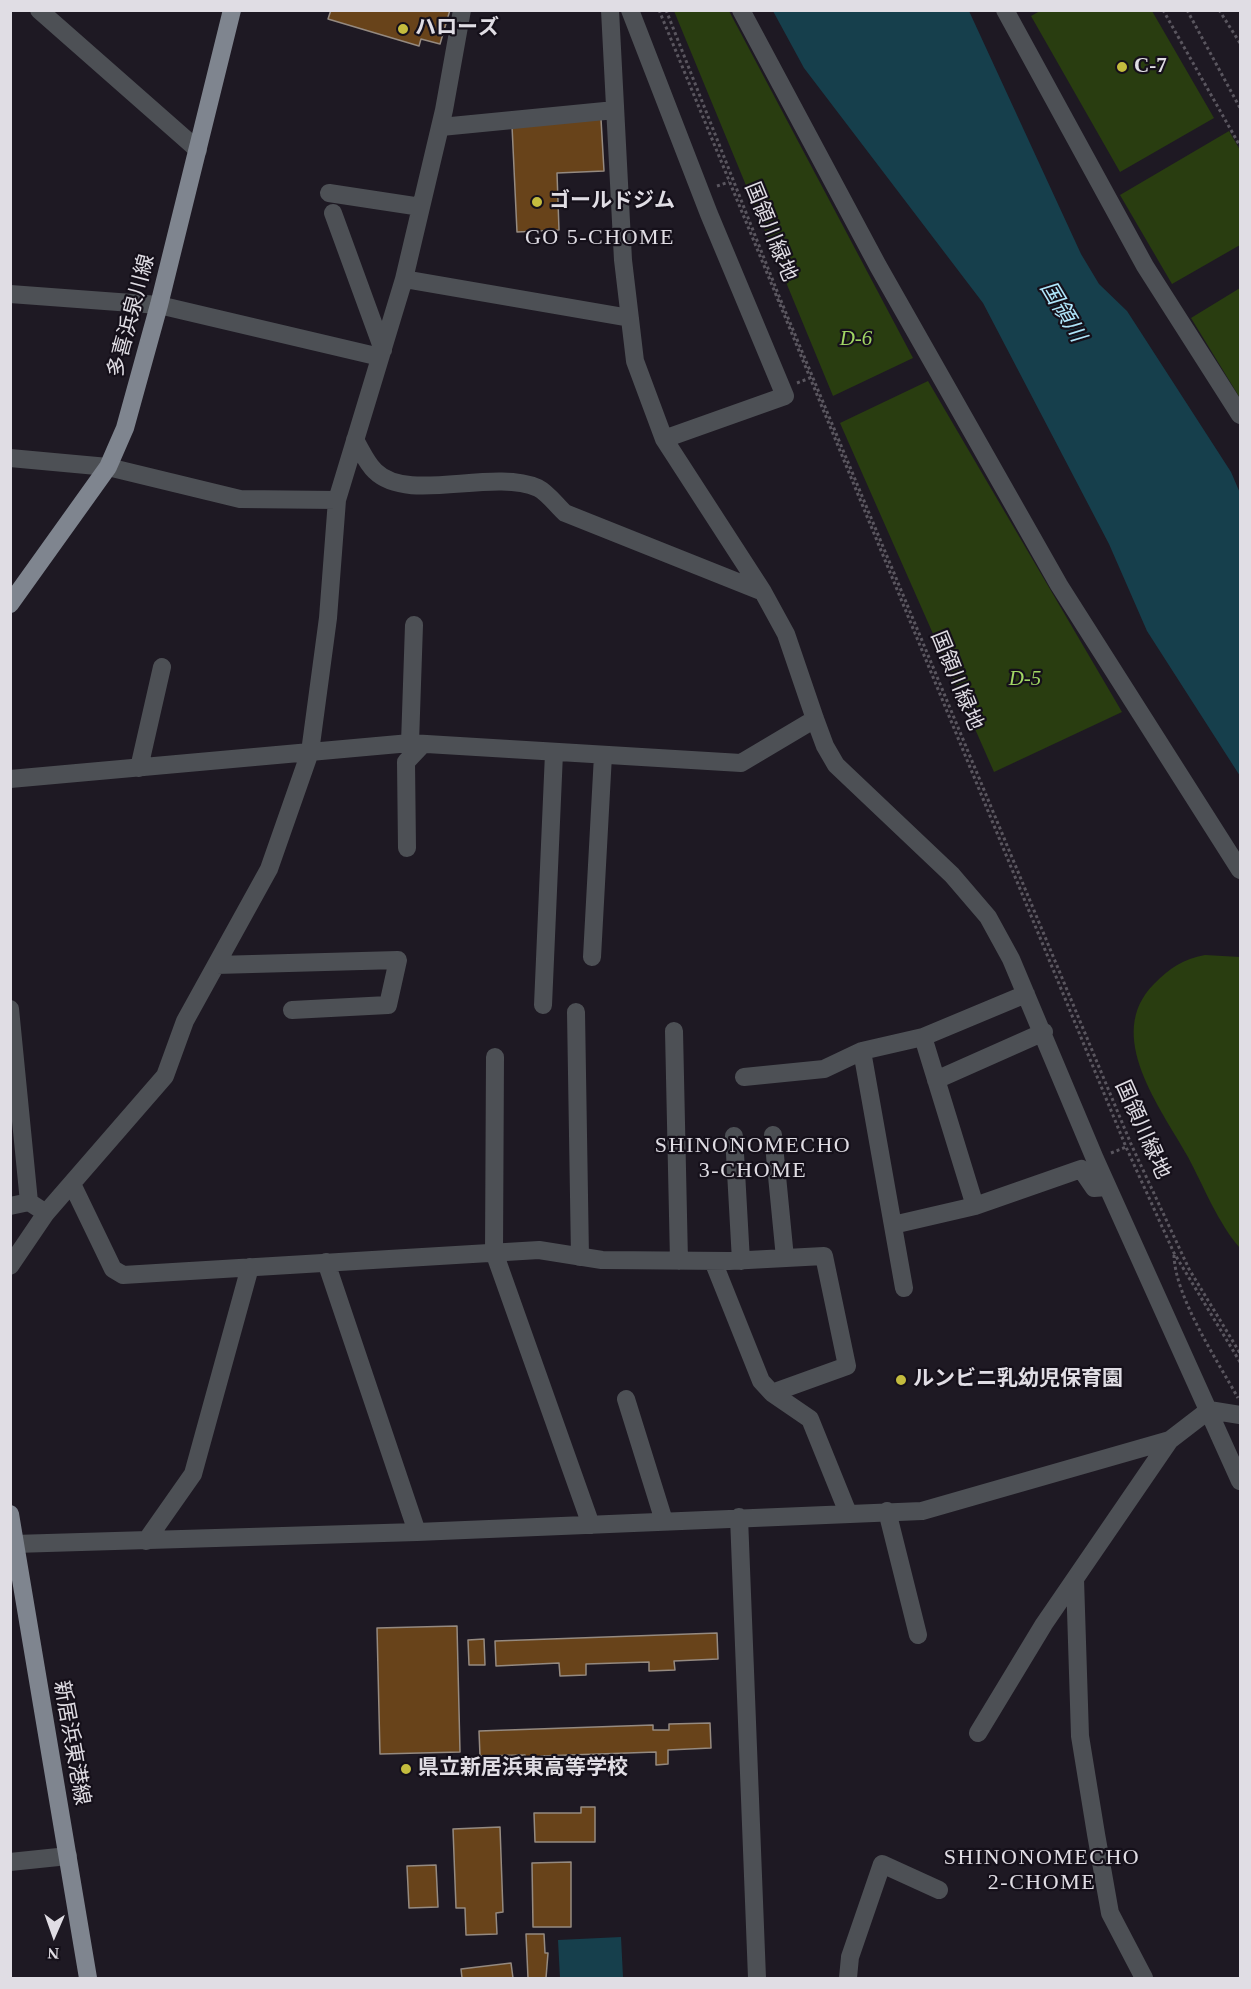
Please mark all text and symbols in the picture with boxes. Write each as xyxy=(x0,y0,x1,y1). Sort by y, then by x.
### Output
place label: ハローズ xyxy=(415,16,499,42)
marker: ハローズ xyxy=(396,22,410,36)
place label: C-7 xyxy=(1134,54,1167,80)
marker: C-7 xyxy=(1115,60,1129,74)
street label: 国領川緑地 xyxy=(739,179,801,285)
place label: ゴールドジム xyxy=(549,189,675,215)
marker: ゴールドジム xyxy=(530,195,544,209)
district label: GO 5-CHOME xyxy=(525,225,675,251)
street label: 多喜浜泉川線 xyxy=(104,252,160,380)
water label: 国領川 xyxy=(1034,277,1090,347)
park label: D-6 xyxy=(840,326,872,352)
street label: 国領川緑地 xyxy=(925,628,987,734)
park label: D-5 xyxy=(1009,666,1041,692)
street label: 国領川緑地 xyxy=(1109,1077,1175,1183)
district label: SHINONOMECHO 3-CHOME xyxy=(655,1133,851,1184)
place label: ルンビニ乳幼児保育園 xyxy=(913,1367,1123,1393)
marker: ルンビニ乳幼児保育園 xyxy=(894,1373,908,1387)
street label: 新居浜東港線 xyxy=(48,1679,94,1807)
place label: 県立新居浜東高等学校 xyxy=(418,1756,628,1782)
marker: 県立新居浜東高等学校 xyxy=(399,1762,413,1776)
district label: SHINONOMECHO 2-CHOME xyxy=(944,1845,1140,1897)
north arrow xyxy=(24,1905,84,1965)
text: N xyxy=(47,1945,59,1962)

